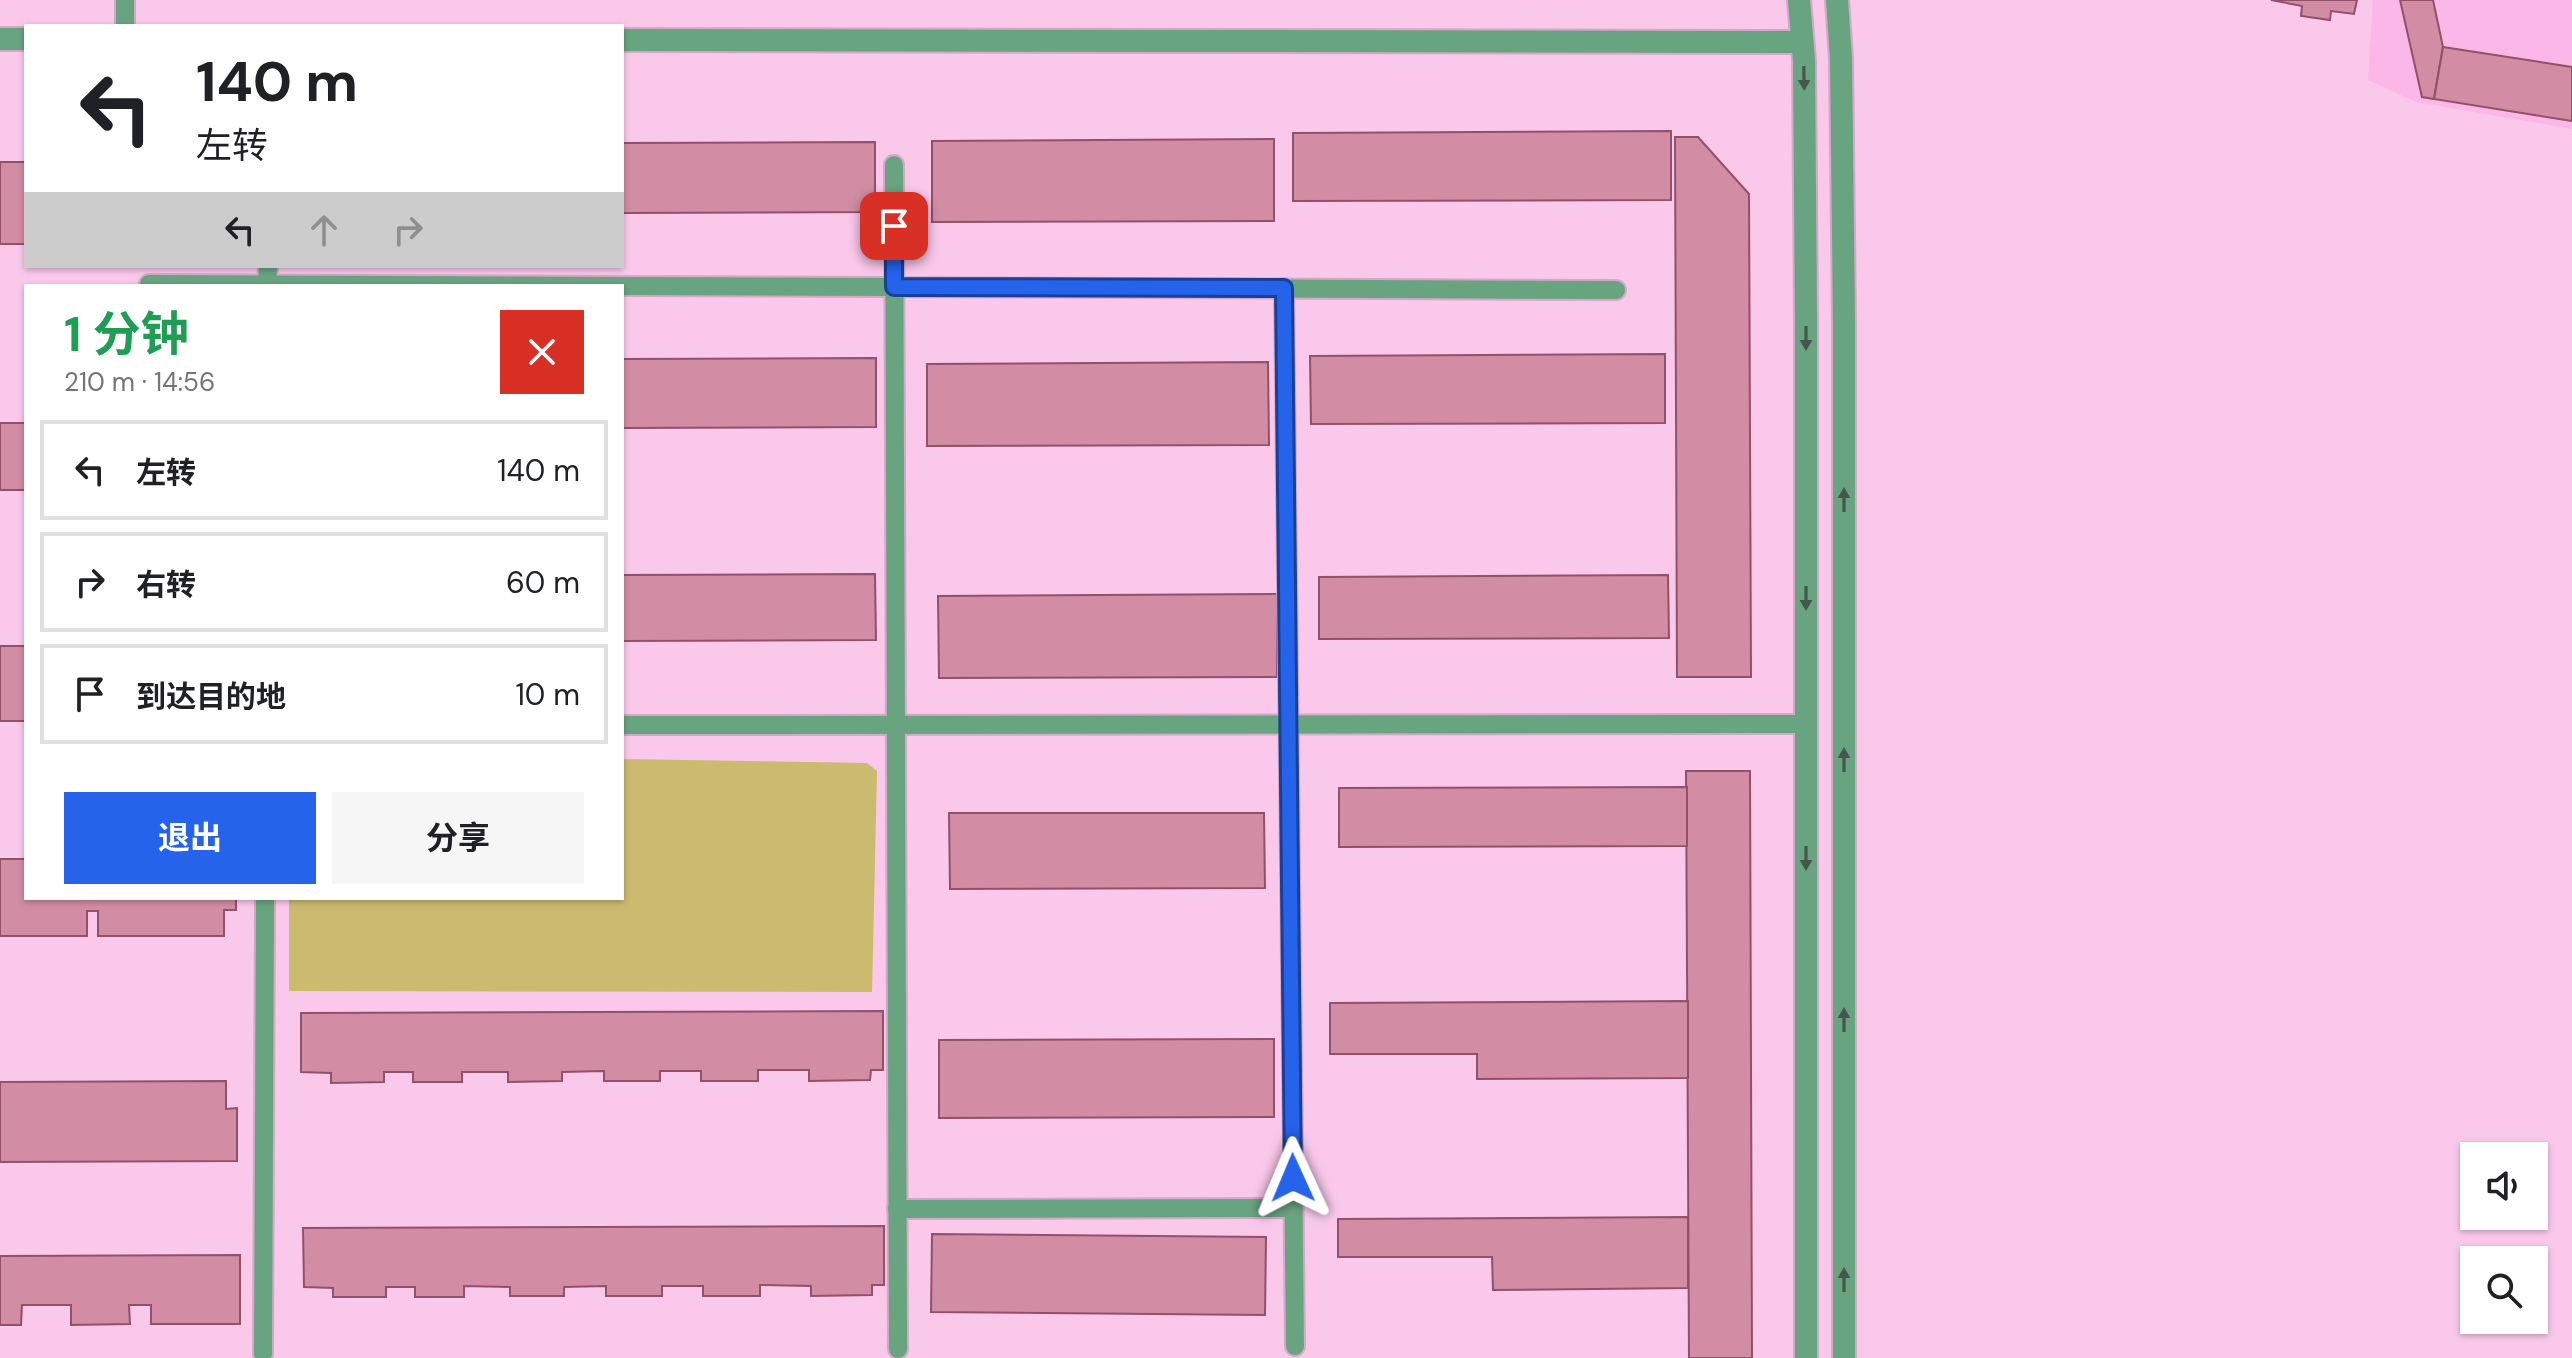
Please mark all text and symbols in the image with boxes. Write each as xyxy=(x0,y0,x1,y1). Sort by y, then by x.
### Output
text: 140 m xyxy=(196,45,358,118)
icon: left xyxy=(64,56,168,160)
one-way arrow xyxy=(1798,66,1810,91)
text: 左转 xyxy=(196,122,268,169)
pin xyxy=(860,192,928,260)
icon: arrive xyxy=(872,204,916,248)
icon: left xyxy=(218,208,262,252)
icon: ahead xyxy=(302,208,346,252)
icon: right xyxy=(386,208,430,252)
text: 1 分钟 xyxy=(64,303,189,366)
button: close xyxy=(500,310,584,394)
one-way arrow xyxy=(1800,326,1812,351)
text: 210 m · 14:56 xyxy=(64,365,215,399)
icon: left xyxy=(68,448,112,492)
text: 140 m xyxy=(497,451,580,490)
text: 左转 xyxy=(136,453,196,492)
one-way arrow xyxy=(1838,487,1850,512)
icon: right xyxy=(68,560,112,604)
text: 60 m xyxy=(506,563,580,602)
text: 右转 xyxy=(136,565,196,604)
one-way arrow xyxy=(1800,586,1812,611)
icon: arrive xyxy=(68,672,112,716)
text: 10 m xyxy=(515,675,580,714)
text: 到达目的地 xyxy=(136,677,286,716)
one-way arrow xyxy=(1838,747,1850,772)
button: 退出 xyxy=(64,792,316,884)
button: 分享 xyxy=(332,792,584,884)
one-way arrow xyxy=(1800,846,1812,871)
one-way arrow xyxy=(1838,1007,1850,1032)
position arrow xyxy=(1251,1136,1335,1220)
map controls xyxy=(2460,1142,2548,1334)
button: sound xyxy=(2460,1142,2548,1230)
button: search xyxy=(2460,1246,2548,1334)
one-way arrow xyxy=(1838,1267,1850,1292)

